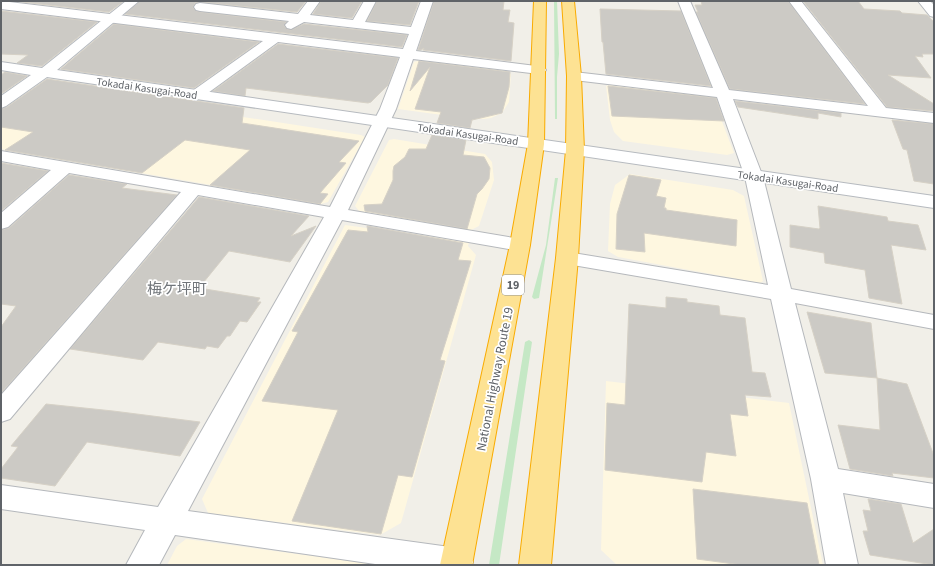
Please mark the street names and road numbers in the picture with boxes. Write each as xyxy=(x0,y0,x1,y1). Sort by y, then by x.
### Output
street label: Tokadai Kasugai-Road xyxy=(96,74,198,103)
street label: Tokadai Kasugai-Road xyxy=(417,120,519,149)
street label: Tokadai Kasugai-Road xyxy=(737,167,839,196)
road number: 19 xyxy=(502,275,524,295)
street label: National Highway Route 19 xyxy=(472,306,518,453)

